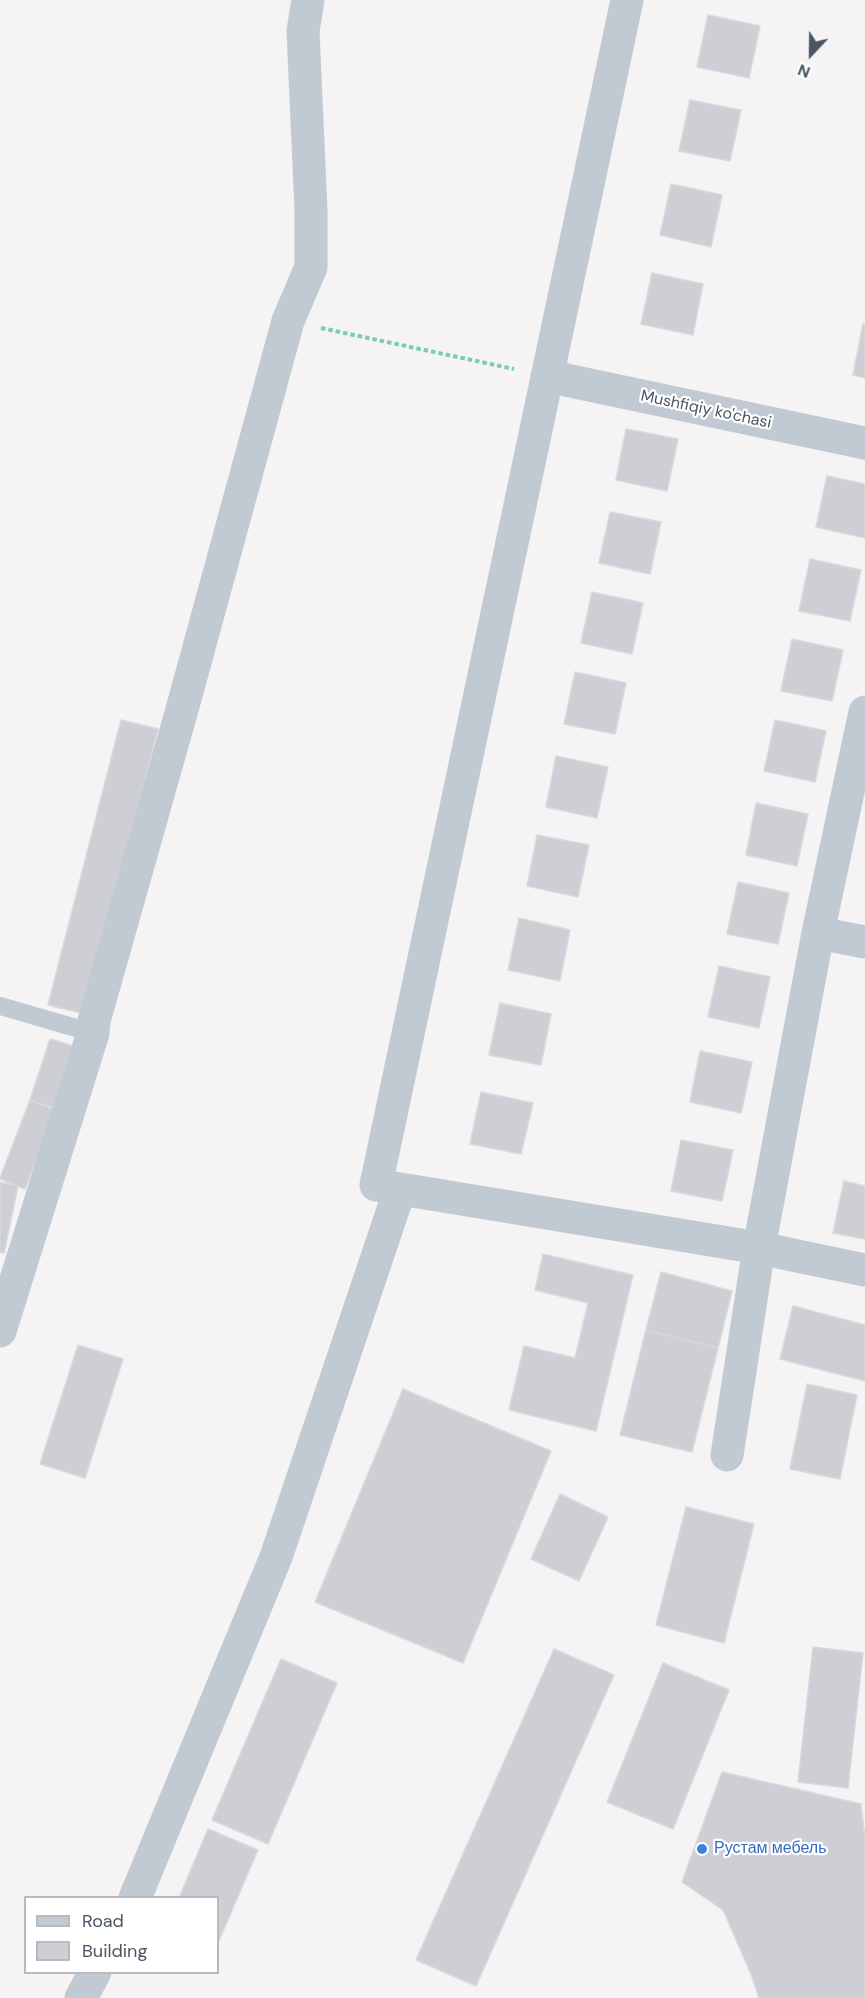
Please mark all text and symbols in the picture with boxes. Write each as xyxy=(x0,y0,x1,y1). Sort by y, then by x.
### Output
north arrow xyxy=(781,24,841,84)
text: N xyxy=(795,59,813,83)
street label: Mushfiqiy ko'chasi xyxy=(639,387,773,433)
place label: Рустам мебель xyxy=(714,1839,827,1859)
marker: Рустам мебель xyxy=(695,1842,709,1856)
legend xyxy=(24,1896,219,1974)
text: Road xyxy=(82,1909,124,1933)
text: Building xyxy=(82,1939,147,1963)

